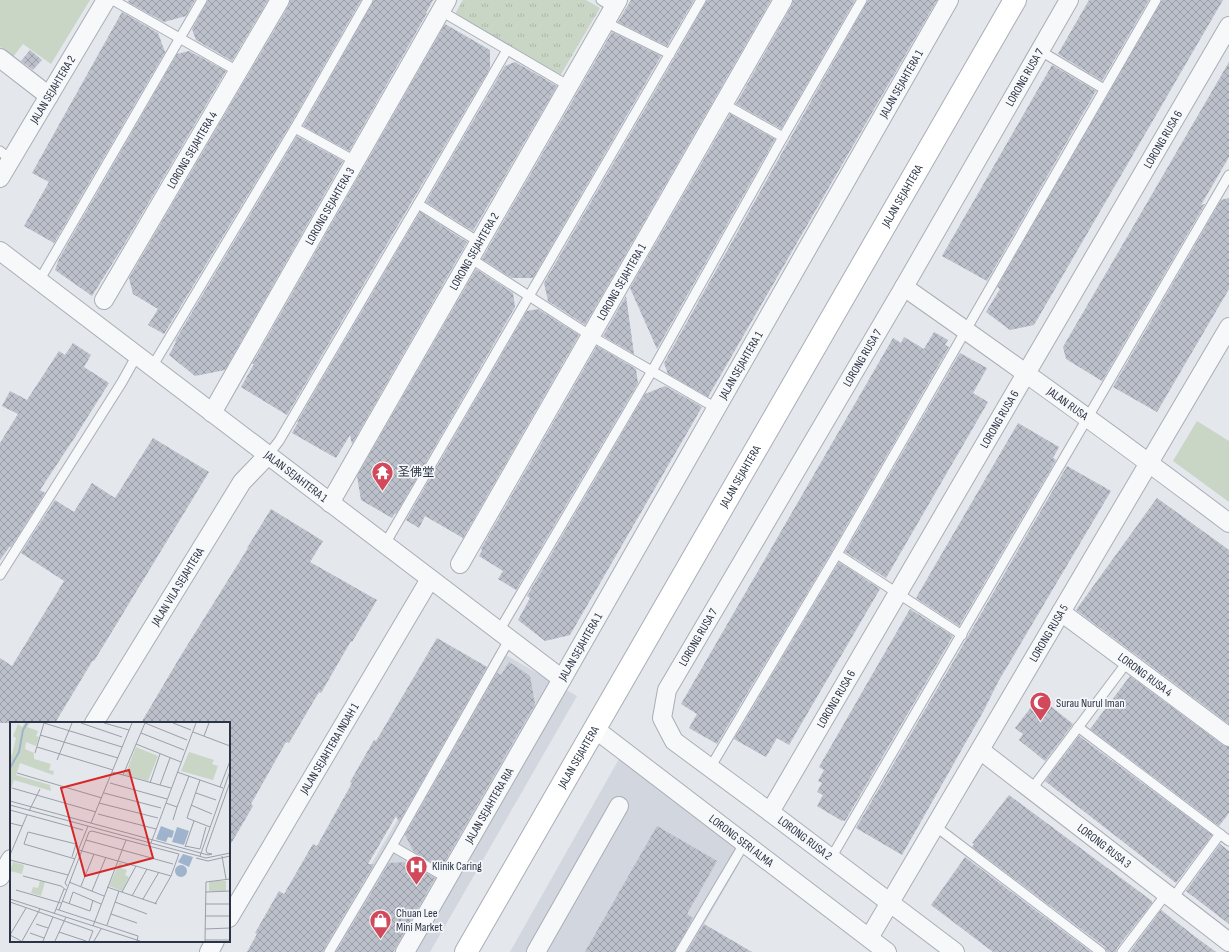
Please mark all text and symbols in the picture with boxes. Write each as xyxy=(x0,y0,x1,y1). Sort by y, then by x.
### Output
street label: LORONG RUSA 7 xyxy=(1002,46,1047,109)
street label: JALAN SEJAHTERA 1 xyxy=(876,47,927,122)
street label: JALAN SEJAHTERA 2 xyxy=(27,53,79,127)
street label: LORONG RUSA 6 xyxy=(1141,108,1186,171)
street label: LORONG SEJAHTERA 4 xyxy=(164,109,221,191)
street label: JALAN SEJAHTERA xyxy=(878,161,927,231)
street label: LORONG SEJAHTERA 3 xyxy=(302,165,358,248)
street label: LORONG SEJAHTERA 2 xyxy=(446,210,503,293)
street label: LORONG SEJAHTERA 1 xyxy=(594,241,650,323)
street label: LORONG RUSA 7 xyxy=(840,327,886,390)
street label: JALAN SEJAHTERA 1 xyxy=(715,328,767,403)
street label: JALAN RUSA xyxy=(1043,384,1092,424)
street label: LORONG RUSA 6 xyxy=(977,388,1023,451)
street label: JALAN SEJAHTERA xyxy=(716,442,765,511)
street label: JALAN SEJAHTERA 1 xyxy=(260,447,331,506)
temple icon: 圣佛堂 xyxy=(370,459,396,492)
place label: 圣佛堂 xyxy=(398,465,434,480)
street label: JALAN VILA SEJAHTERA xyxy=(148,544,208,630)
street label: LORONG RUSA 5 xyxy=(1026,602,1072,665)
street label: LORONG RUSA 7 xyxy=(676,606,721,669)
street label: JALAN SEJAHTERA 1 xyxy=(555,610,606,685)
street label: LORONG RUSA 4 xyxy=(1115,650,1175,700)
street label: LORONG RUSA 6 xyxy=(814,667,859,731)
mosque icon: Surau Nurul Iman xyxy=(1027,690,1053,723)
place label: Surau Nurul Iman xyxy=(1056,696,1125,711)
street label: JALAN SEJAHTERA INDAH 1 xyxy=(297,700,363,798)
inset map xyxy=(10,722,230,942)
street label: JALAN SEJAHTERA xyxy=(554,723,603,792)
street label: JALAN SEJAHTERA RIA xyxy=(462,765,518,847)
street label: LORONG SERI ALMA xyxy=(706,812,777,871)
street label: LORONG RUSA 2 xyxy=(775,813,835,864)
street label: LORONG RUSA 3 xyxy=(1074,821,1134,872)
hospital icon: Klinik Caring xyxy=(404,853,430,886)
place label: Klinik Caring xyxy=(432,859,482,874)
place label: Chuan Lee Mini Market xyxy=(396,906,443,935)
shop icon: Chuan Lee Mini Market xyxy=(367,907,393,940)

